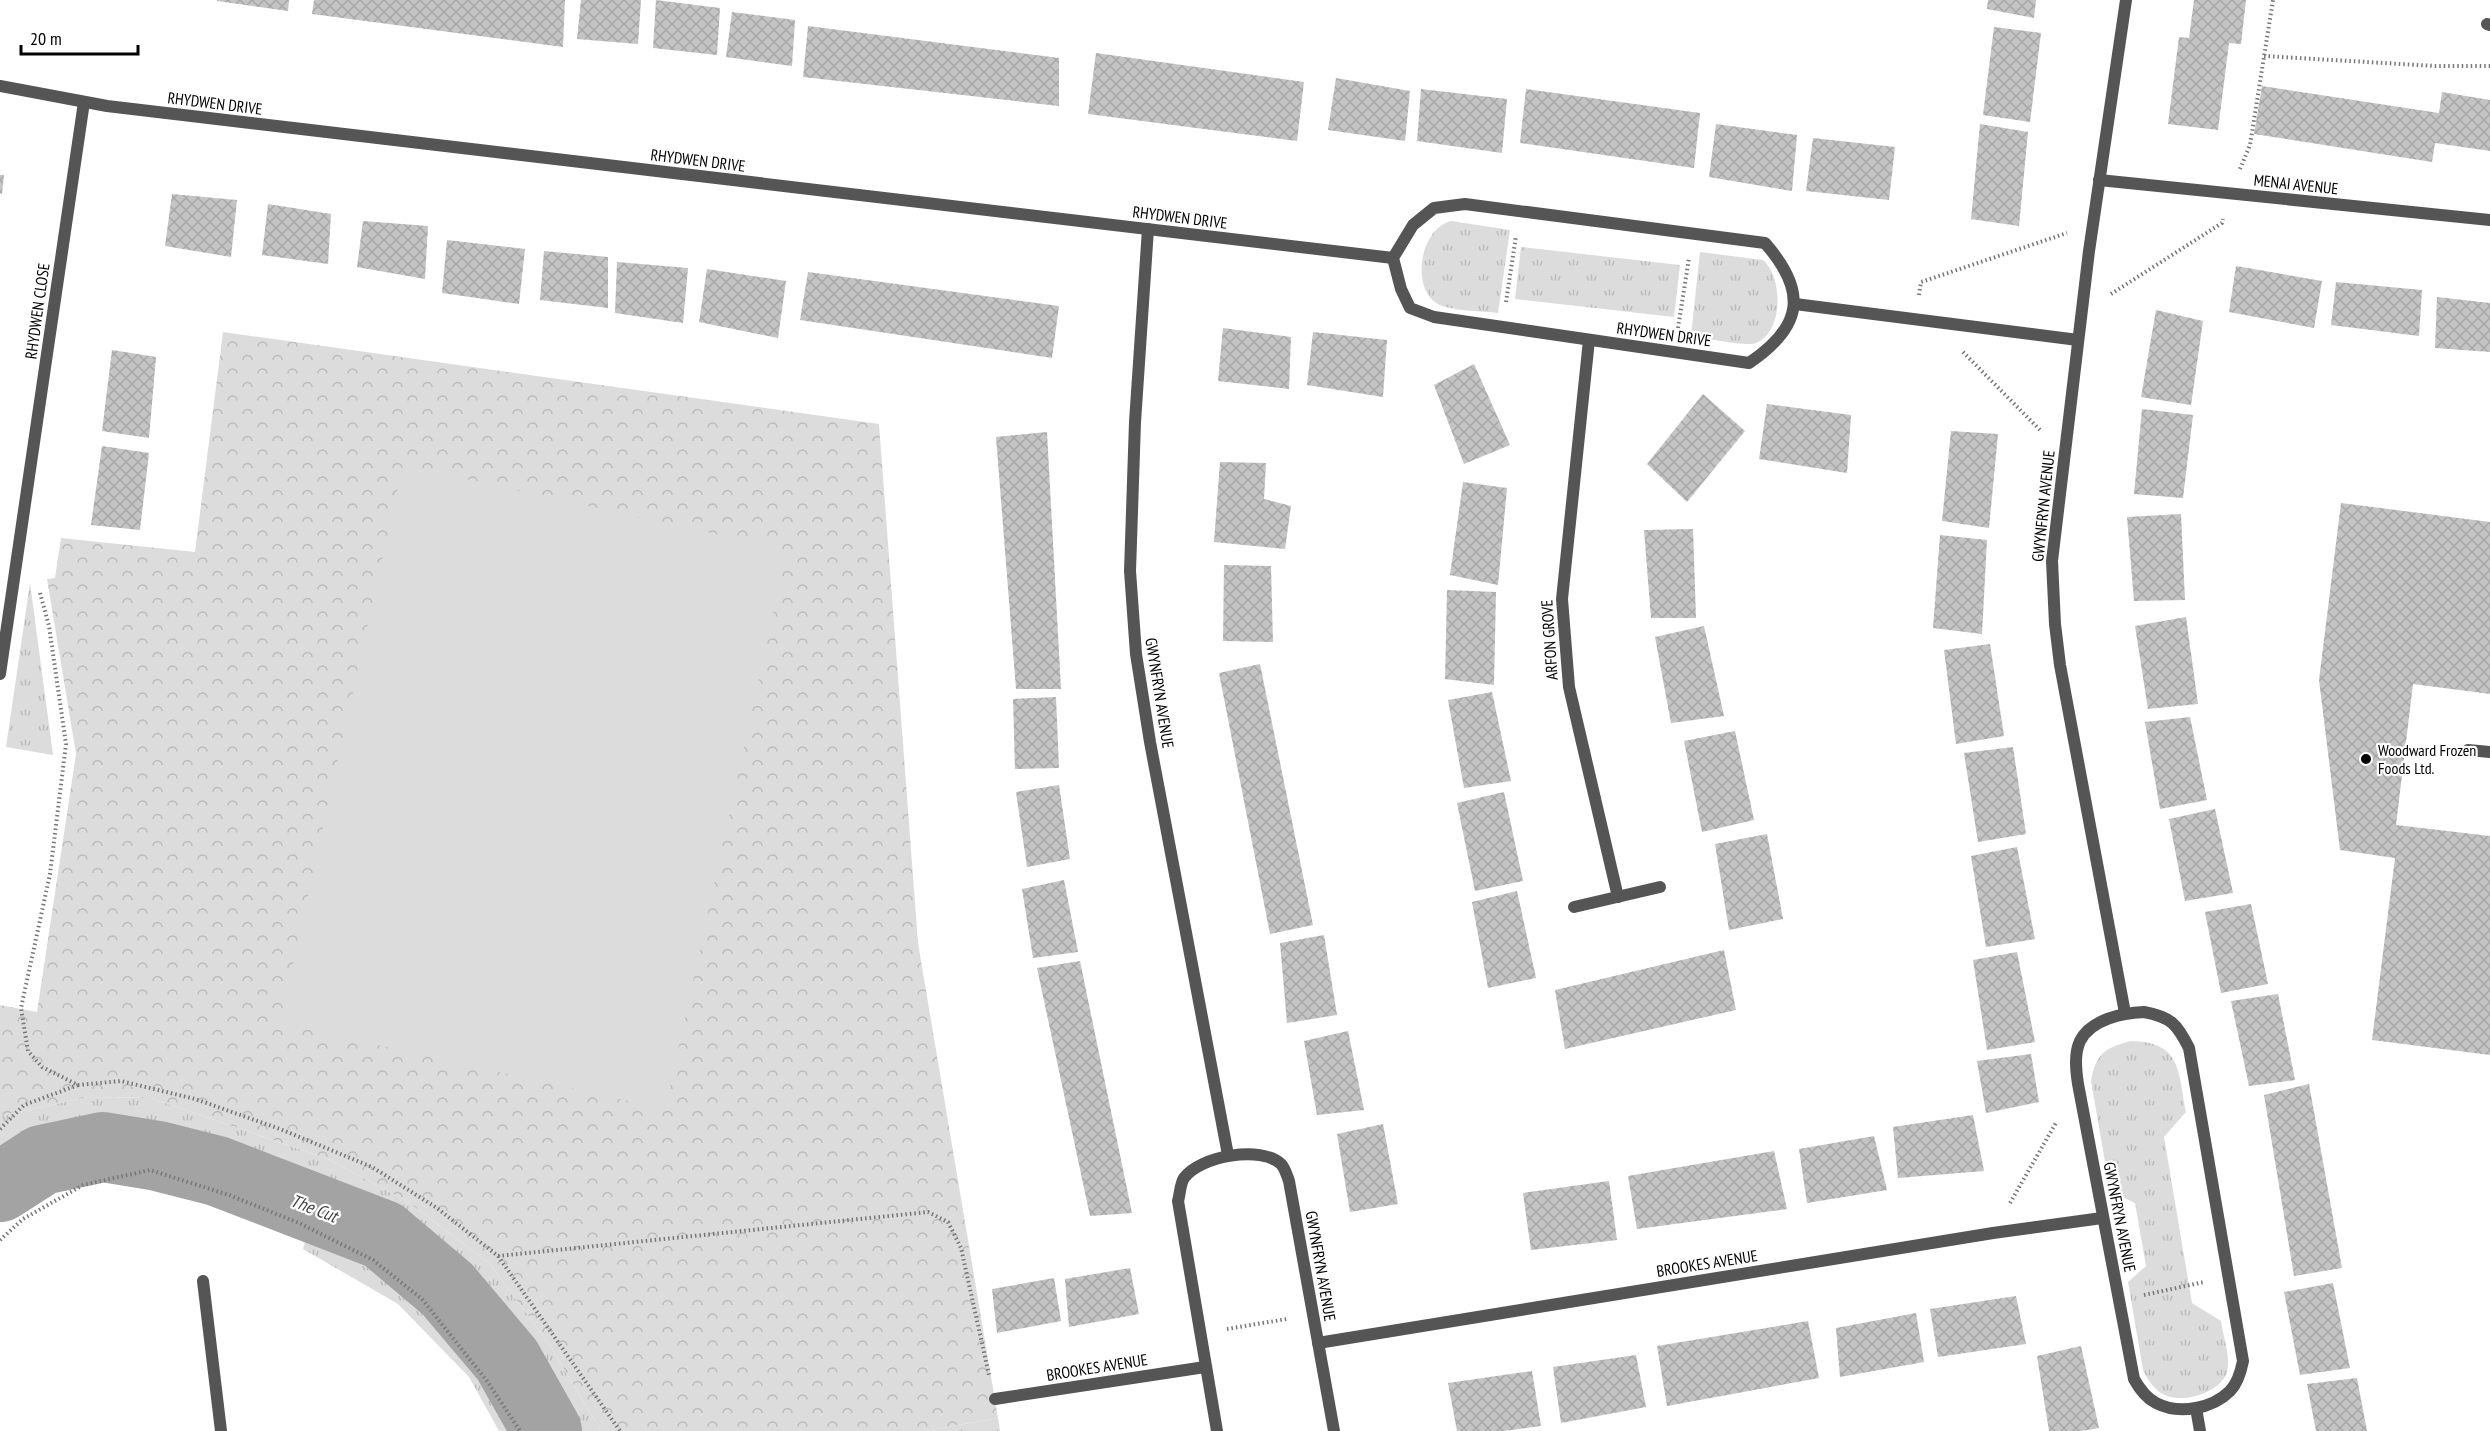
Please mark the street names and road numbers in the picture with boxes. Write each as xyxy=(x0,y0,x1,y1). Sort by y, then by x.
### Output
street label: RHYDWEN DRIVE xyxy=(166,87,264,119)
street label: RHYDWEN DRIVE xyxy=(649,144,747,176)
street label: MENAI AVENUE xyxy=(2253,170,2339,198)
street label: RHYDWEN DRIVE xyxy=(1131,201,1229,233)
street label: RHYDWEN CLOSE xyxy=(20,262,54,360)
street label: RHYDWEN DRIVE xyxy=(1615,317,1713,351)
street label: GWYNFRYN AVENUE xyxy=(2027,449,2059,563)
street label: ARFON GROVE xyxy=(1536,599,1562,681)
street label: GWYNFRYN AVENUE xyxy=(1141,636,1179,750)
street label: GWYNFRYN AVENUE xyxy=(2100,1160,2141,1274)
street label: GWYNFRYN AVENUE xyxy=(1301,1209,1341,1323)
street label: BROOKES AVENUE xyxy=(1655,1245,1759,1281)
street label: BROOKES AVENUE xyxy=(1045,1349,1149,1385)

